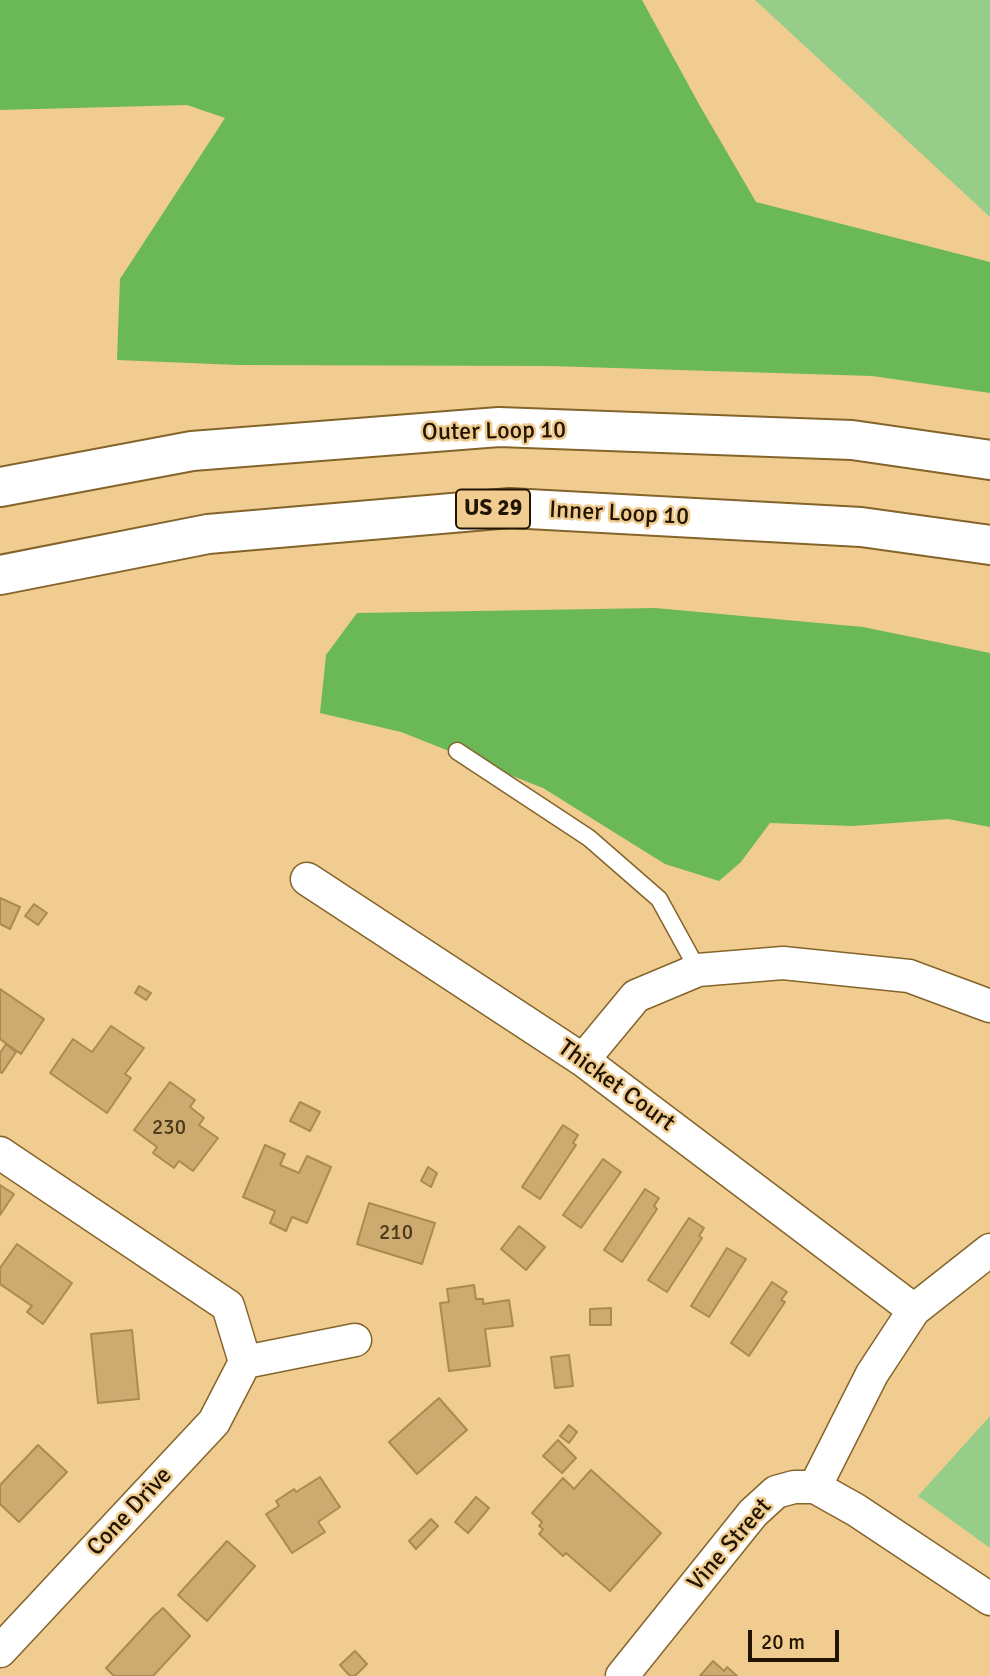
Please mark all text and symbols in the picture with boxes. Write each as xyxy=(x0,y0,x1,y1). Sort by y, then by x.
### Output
street label: Outer Loop 10 xyxy=(422,416,566,448)
road number: US 29 xyxy=(456,489,530,528)
street label: Inner Loop 10 xyxy=(548,496,690,532)
street label: Thicket Court xyxy=(552,1034,680,1138)
house number: 230 xyxy=(152,1115,186,1141)
house number: 210 xyxy=(379,1220,413,1246)
street label: Cone Drive xyxy=(82,1462,178,1562)
street label: Vine Street xyxy=(682,1493,778,1597)
scale bar xyxy=(752,1616,843,1660)
text: 20 m xyxy=(761,1629,805,1655)

